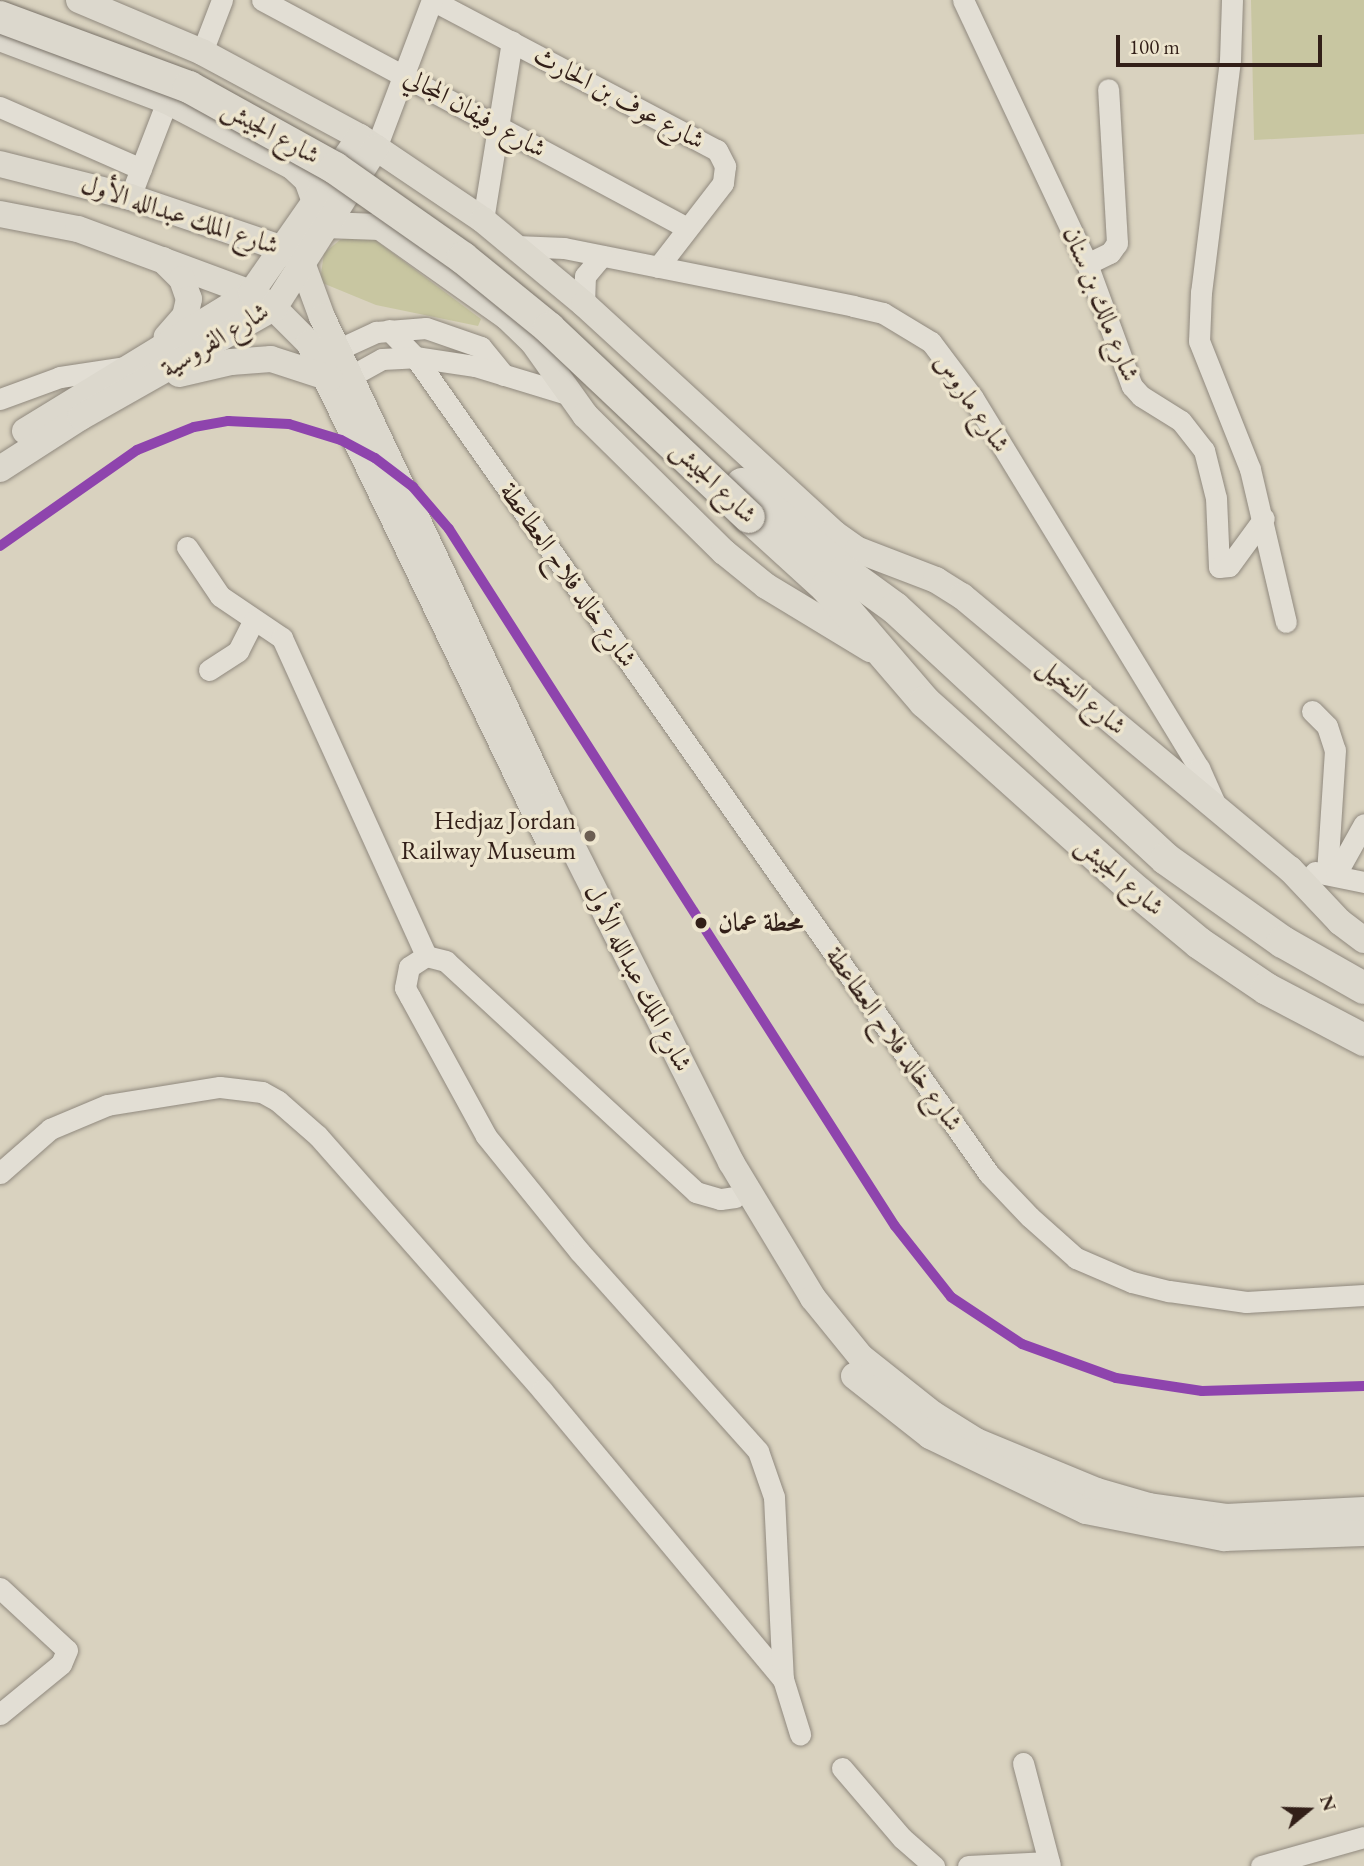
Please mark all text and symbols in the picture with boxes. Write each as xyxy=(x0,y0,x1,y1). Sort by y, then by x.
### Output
scale bar xyxy=(1119,21,1326,65)
text: 100 m xyxy=(1129,33,1180,60)
street label: شارع عوف بن الحارث xyxy=(528,40,710,156)
street label: شارع رفيفان المجالي xyxy=(399,61,551,165)
street label: شارع الجيش xyxy=(217,92,325,172)
street label: شارع الملك عبدالله الأول xyxy=(77,168,283,262)
street label: شارع مالك بن سنان xyxy=(1056,222,1146,386)
street label: شارع الفروسية xyxy=(155,296,275,384)
street label: شارع ماروس xyxy=(927,347,1017,459)
street label: شارع الجيش xyxy=(665,434,763,530)
street label: شارع خالد فلاح العطاعطة xyxy=(493,477,643,673)
street label: شارع النخيل xyxy=(1031,650,1133,742)
place label: Hedjaz Jordan Railway Museum xyxy=(401,805,576,866)
marker: Hedjaz Jordan Railway Museum xyxy=(582,828,598,844)
street label: شارع الجيش xyxy=(1069,829,1171,923)
street label: شارع الملك عبدالله الأول xyxy=(577,879,699,1077)
place label: محطة عمان xyxy=(718,907,803,939)
marker: محطة عمان xyxy=(690,912,712,934)
street label: شارع خالد فلاح العطاعطة xyxy=(819,941,969,1137)
north arrow xyxy=(1273,1775,1343,1845)
text: N xyxy=(1314,1792,1343,1814)

